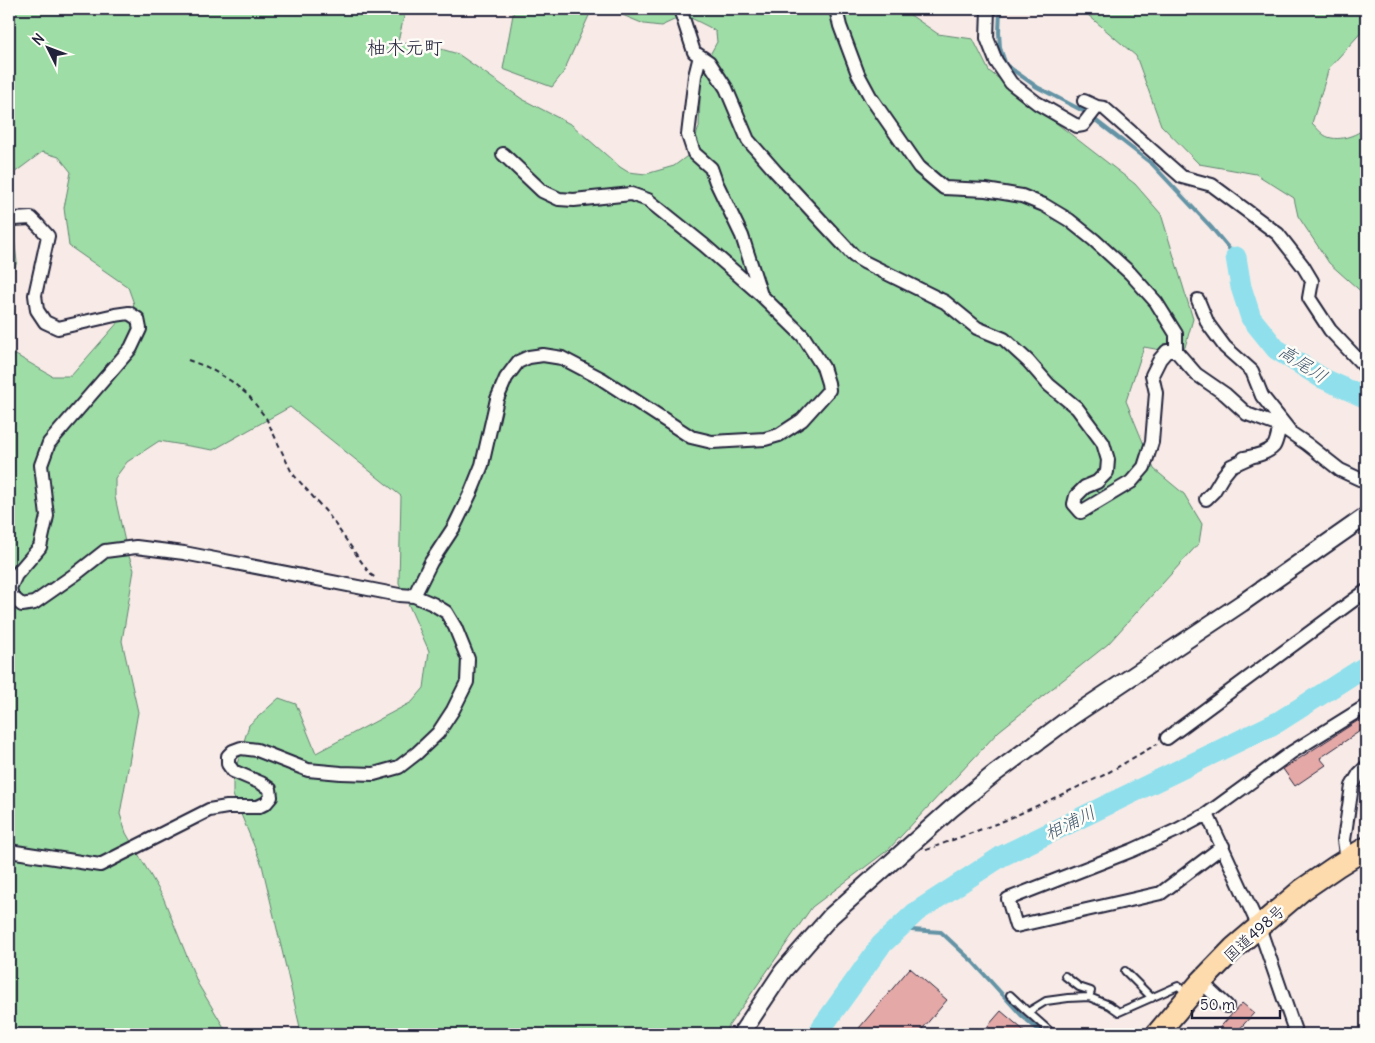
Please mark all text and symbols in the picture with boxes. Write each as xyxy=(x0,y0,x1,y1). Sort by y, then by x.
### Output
north arrow xyxy=(22,22,72,72)
text: N xyxy=(28,30,48,49)
district label: 柚木元町 xyxy=(367,35,443,59)
water label: 高尾川 xyxy=(1274,339,1332,388)
water label: 相浦川 xyxy=(1040,800,1099,845)
street label: 国道498号 xyxy=(1219,900,1289,966)
scale bar xyxy=(1192,988,1280,1020)
text: 50 m xyxy=(1200,995,1235,1014)

